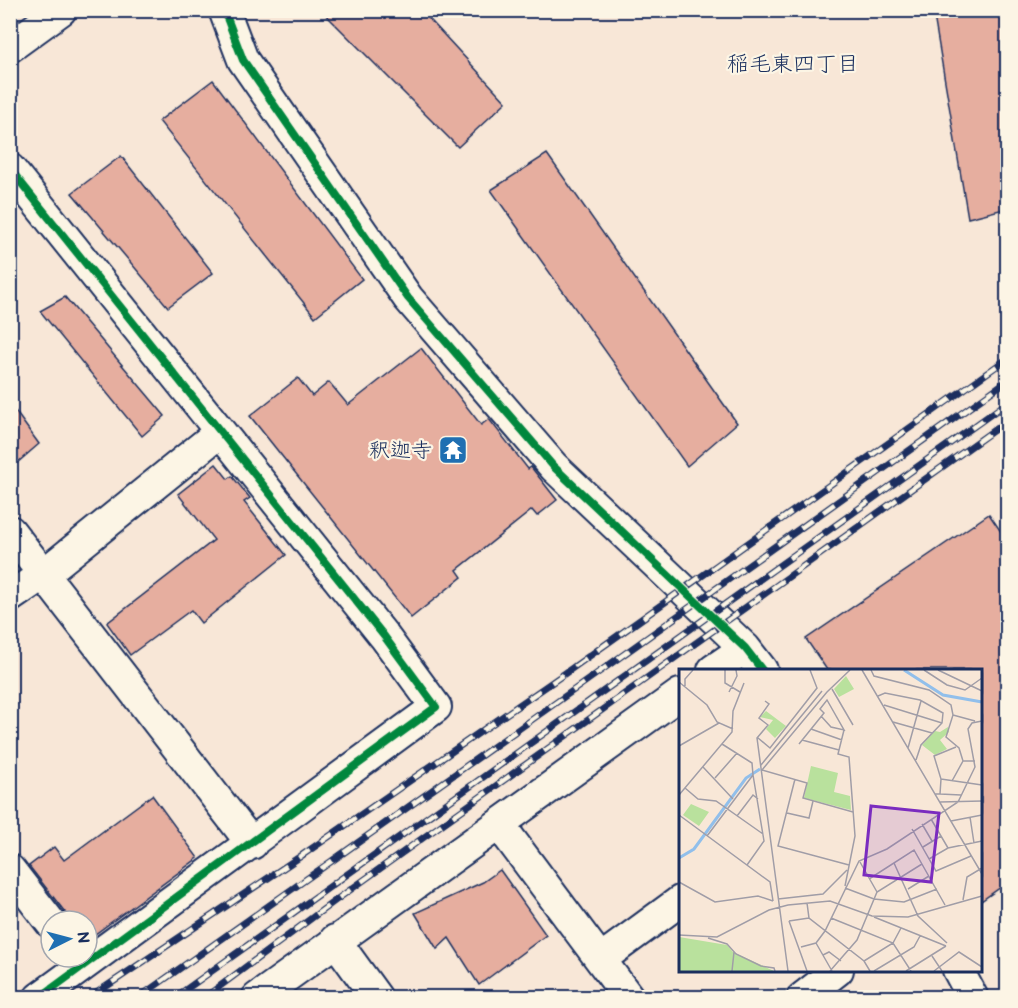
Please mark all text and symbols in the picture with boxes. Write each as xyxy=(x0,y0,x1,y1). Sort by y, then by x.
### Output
district label: 稲毛東四丁目 xyxy=(727,51,859,78)
temple icon: 釈迦寺 xyxy=(437,434,469,466)
place label: 釈迦寺 xyxy=(369,438,432,463)
inset map xyxy=(679,669,982,972)
north arrow xyxy=(39,909,99,969)
text: N xyxy=(72,931,93,945)

